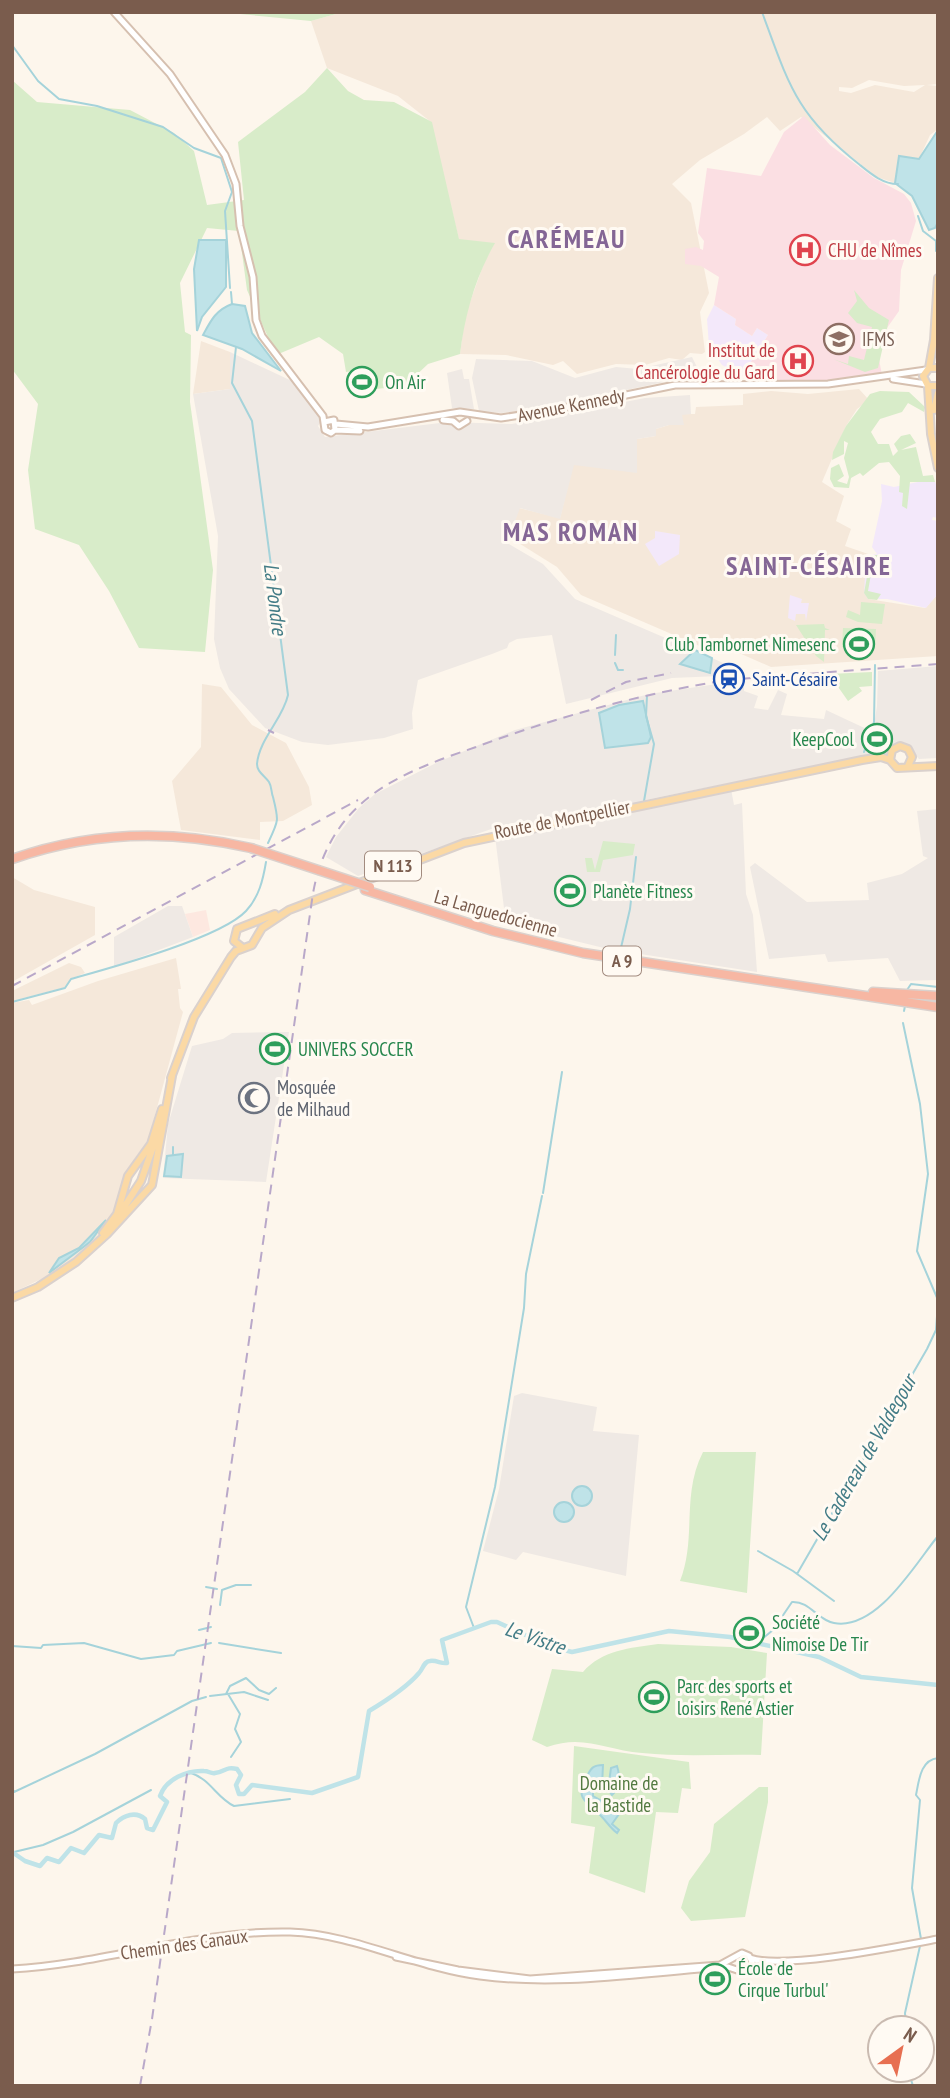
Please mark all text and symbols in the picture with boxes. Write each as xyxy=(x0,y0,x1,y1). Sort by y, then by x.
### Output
district label: CARÉMEAU xyxy=(507,222,627,255)
hospital icon: CHU de Nîmes xyxy=(788,233,822,267)
place label: CHU de Nîmes xyxy=(828,238,922,262)
school or university icon: IFMS xyxy=(822,322,856,356)
place label: IFMS xyxy=(862,327,895,351)
place label: Institut de Cancérologie du Gard xyxy=(635,338,775,384)
hospital icon: Institut de Cancérologie du Gard xyxy=(781,344,815,378)
sports icon: On Air xyxy=(345,365,379,399)
place label: On Air xyxy=(385,370,426,394)
street label: Avenue Kennedy xyxy=(515,383,627,427)
district label: MAS ROMAN xyxy=(503,515,639,548)
district label: SAINT-CÉSAIRE xyxy=(726,549,892,582)
water label: La Pondre xyxy=(258,562,293,638)
sports icon: Club Tambornet Nimesenc xyxy=(842,627,876,661)
place label: Club Tambornet Nimesenc xyxy=(665,632,836,656)
station icon: Saint-Césaire xyxy=(712,662,746,696)
place label: Saint-Césaire xyxy=(752,667,838,691)
sports icon: KeepCool xyxy=(860,722,894,756)
place label: KeepCool xyxy=(793,727,855,751)
street label: Route de Montpellier xyxy=(492,794,633,844)
road number: N 113 xyxy=(365,852,421,880)
sports icon: Planète Fitness xyxy=(553,874,587,908)
place label: Planète Fitness xyxy=(593,879,693,903)
street label: La Languedocienne xyxy=(432,884,560,942)
road number: A 9 xyxy=(603,946,641,976)
sports icon: UNIVERS SOCCER xyxy=(258,1032,292,1066)
place label: UNIVERS SOCCER xyxy=(298,1037,414,1061)
place label: Mosquée de Milhaud xyxy=(277,1075,350,1121)
mosque icon: Mosquée de Milhaud xyxy=(237,1081,271,1115)
water label: Le Cadereau de Valdegour xyxy=(805,1367,924,1546)
place label: Société Nimoise De Tir xyxy=(772,1610,869,1656)
water label: Le Vistre xyxy=(501,1615,570,1661)
sports icon: Société Nimoise De Tir xyxy=(732,1616,766,1650)
place label: Parc des sports et loisirs René Astier xyxy=(677,1674,794,1720)
sports icon: Parc des sports et loisirs René Astier xyxy=(637,1680,671,1714)
park label: Domaine de la Bastide xyxy=(580,1771,658,1817)
street label: Chemin des Canaux xyxy=(119,1923,249,1965)
place label: École de Cirque Turbul' xyxy=(738,1956,829,2002)
sports icon: École de Cirque Turbul' xyxy=(698,1962,732,1996)
north arrow xyxy=(866,2014,936,2084)
text: N xyxy=(899,2022,921,2048)

